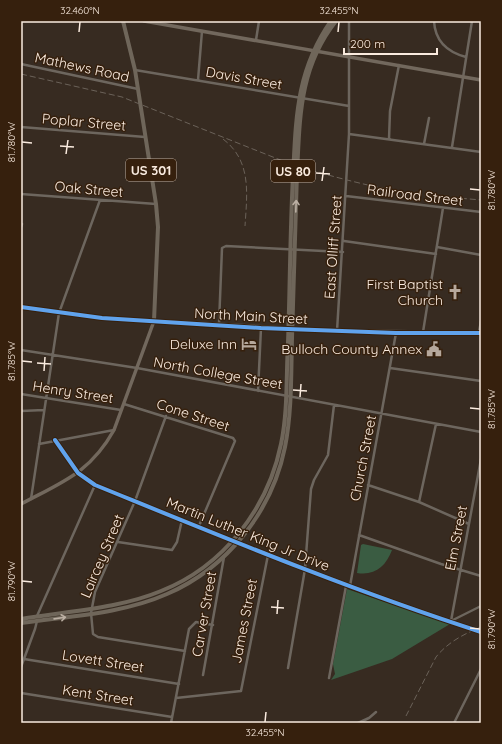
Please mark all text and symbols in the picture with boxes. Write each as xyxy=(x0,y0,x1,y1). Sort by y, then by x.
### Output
text: 32.460°N xyxy=(60,4,100,17)
text: 32.455°N xyxy=(319,4,359,17)
scale bar xyxy=(344,30,437,56)
text: 200 m xyxy=(350,36,385,51)
street label: Mathews Road xyxy=(33,48,131,86)
street label: Davis Street xyxy=(204,62,284,94)
street label: Poplar Street xyxy=(41,109,127,135)
text: 81.780°W xyxy=(5,121,18,162)
road number: US 301 xyxy=(126,159,176,181)
road number: US 80 xyxy=(271,160,315,182)
text: 81.780°W xyxy=(485,169,498,210)
street label: Oak Street xyxy=(54,177,124,201)
street label: Railroad Street xyxy=(366,180,464,210)
street label: East Olliff Street xyxy=(320,194,346,299)
one-way arrow xyxy=(292,200,300,213)
place label: First Baptist Church xyxy=(366,275,443,309)
church icon: First Baptist Church xyxy=(446,283,464,301)
street label: North Main Street xyxy=(194,304,309,328)
place label: Deluxe Inn xyxy=(170,335,237,353)
hotel icon: Deluxe Inn xyxy=(240,335,258,353)
place label: Bulloch County Annex xyxy=(281,340,422,358)
public building icon: Bulloch County Annex xyxy=(425,340,443,358)
text: 81.785°W xyxy=(5,341,18,381)
street label: North College Street xyxy=(152,353,284,393)
street label: Henry Street xyxy=(31,377,115,407)
text: 81.785°W xyxy=(485,389,498,429)
street label: Cone Street xyxy=(154,395,232,435)
street label: Church Street xyxy=(346,413,380,503)
street label: Martin Luther King Jr Drive xyxy=(164,493,332,575)
street label: Elm Street xyxy=(441,504,471,572)
street label: Laircey Street xyxy=(76,511,128,601)
text: 81.790°W xyxy=(5,560,18,601)
street label: Carver Street xyxy=(188,570,220,658)
street label: James Street xyxy=(227,577,261,665)
text: 81.790°W xyxy=(485,608,498,649)
one-way arrow xyxy=(53,614,66,622)
street label: Lovett Street xyxy=(61,646,145,676)
street label: Kent Street xyxy=(61,680,135,710)
text: 32.455°N xyxy=(245,726,285,739)

